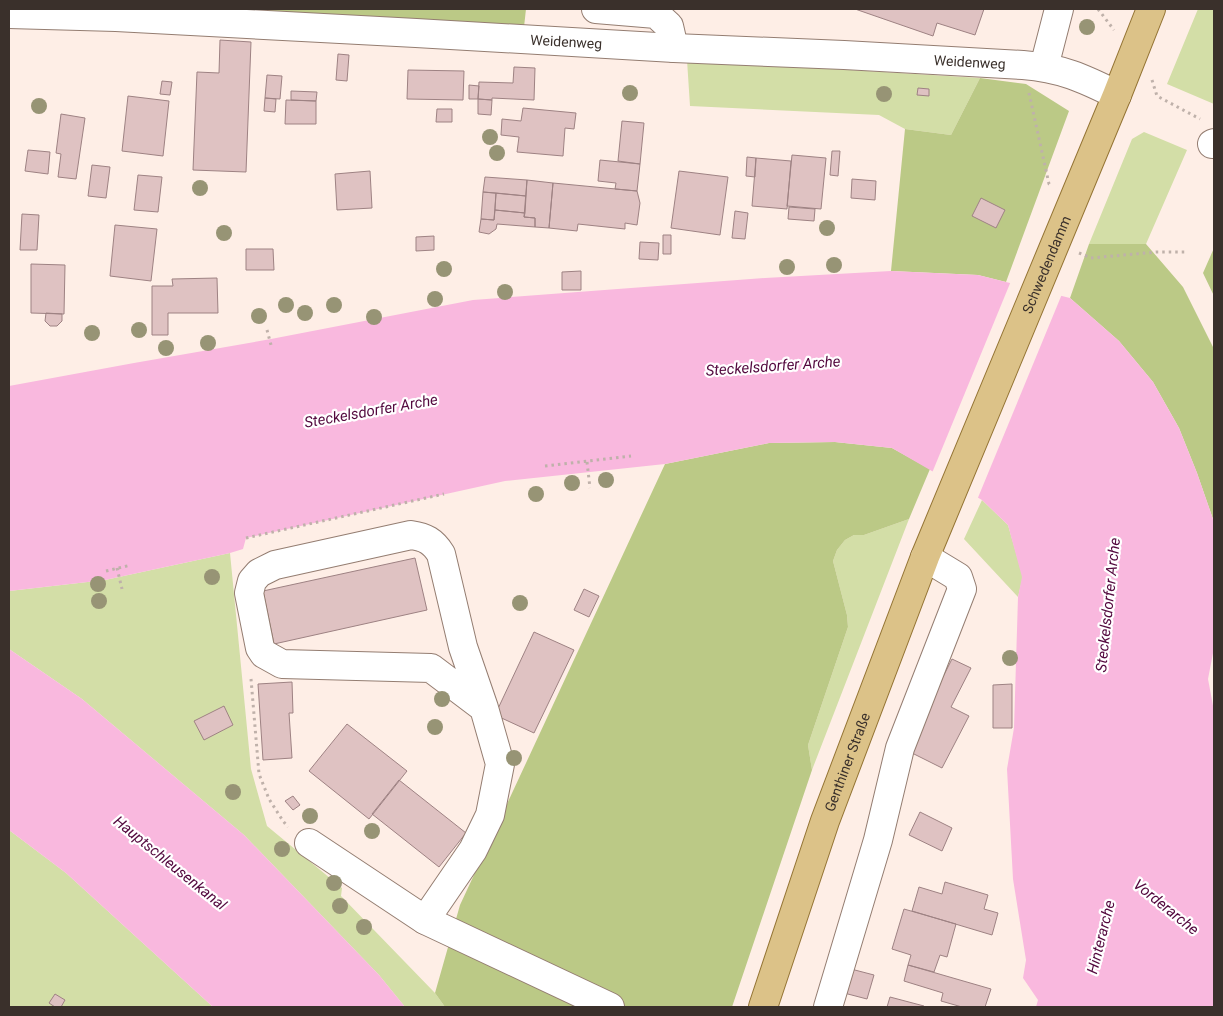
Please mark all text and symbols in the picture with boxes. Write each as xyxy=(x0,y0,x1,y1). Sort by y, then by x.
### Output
street label: Weidenweg xyxy=(530,32,603,52)
street label: Weidenweg xyxy=(933,52,1006,72)
street label: Schwedendamm xyxy=(1019,213,1074,316)
water label: Steckelsdorfer Arche xyxy=(705,352,841,380)
water label: Steckelsdorfer Arche xyxy=(303,390,439,432)
water label: Steckelsdorfer Arche xyxy=(1092,537,1124,673)
street label: Genthiner Straße xyxy=(821,710,873,814)
water label: Hauptschleusenkanal xyxy=(110,812,230,914)
water label: Vorderarche xyxy=(1130,875,1202,939)
water label: Hinterarche xyxy=(1083,898,1119,976)

